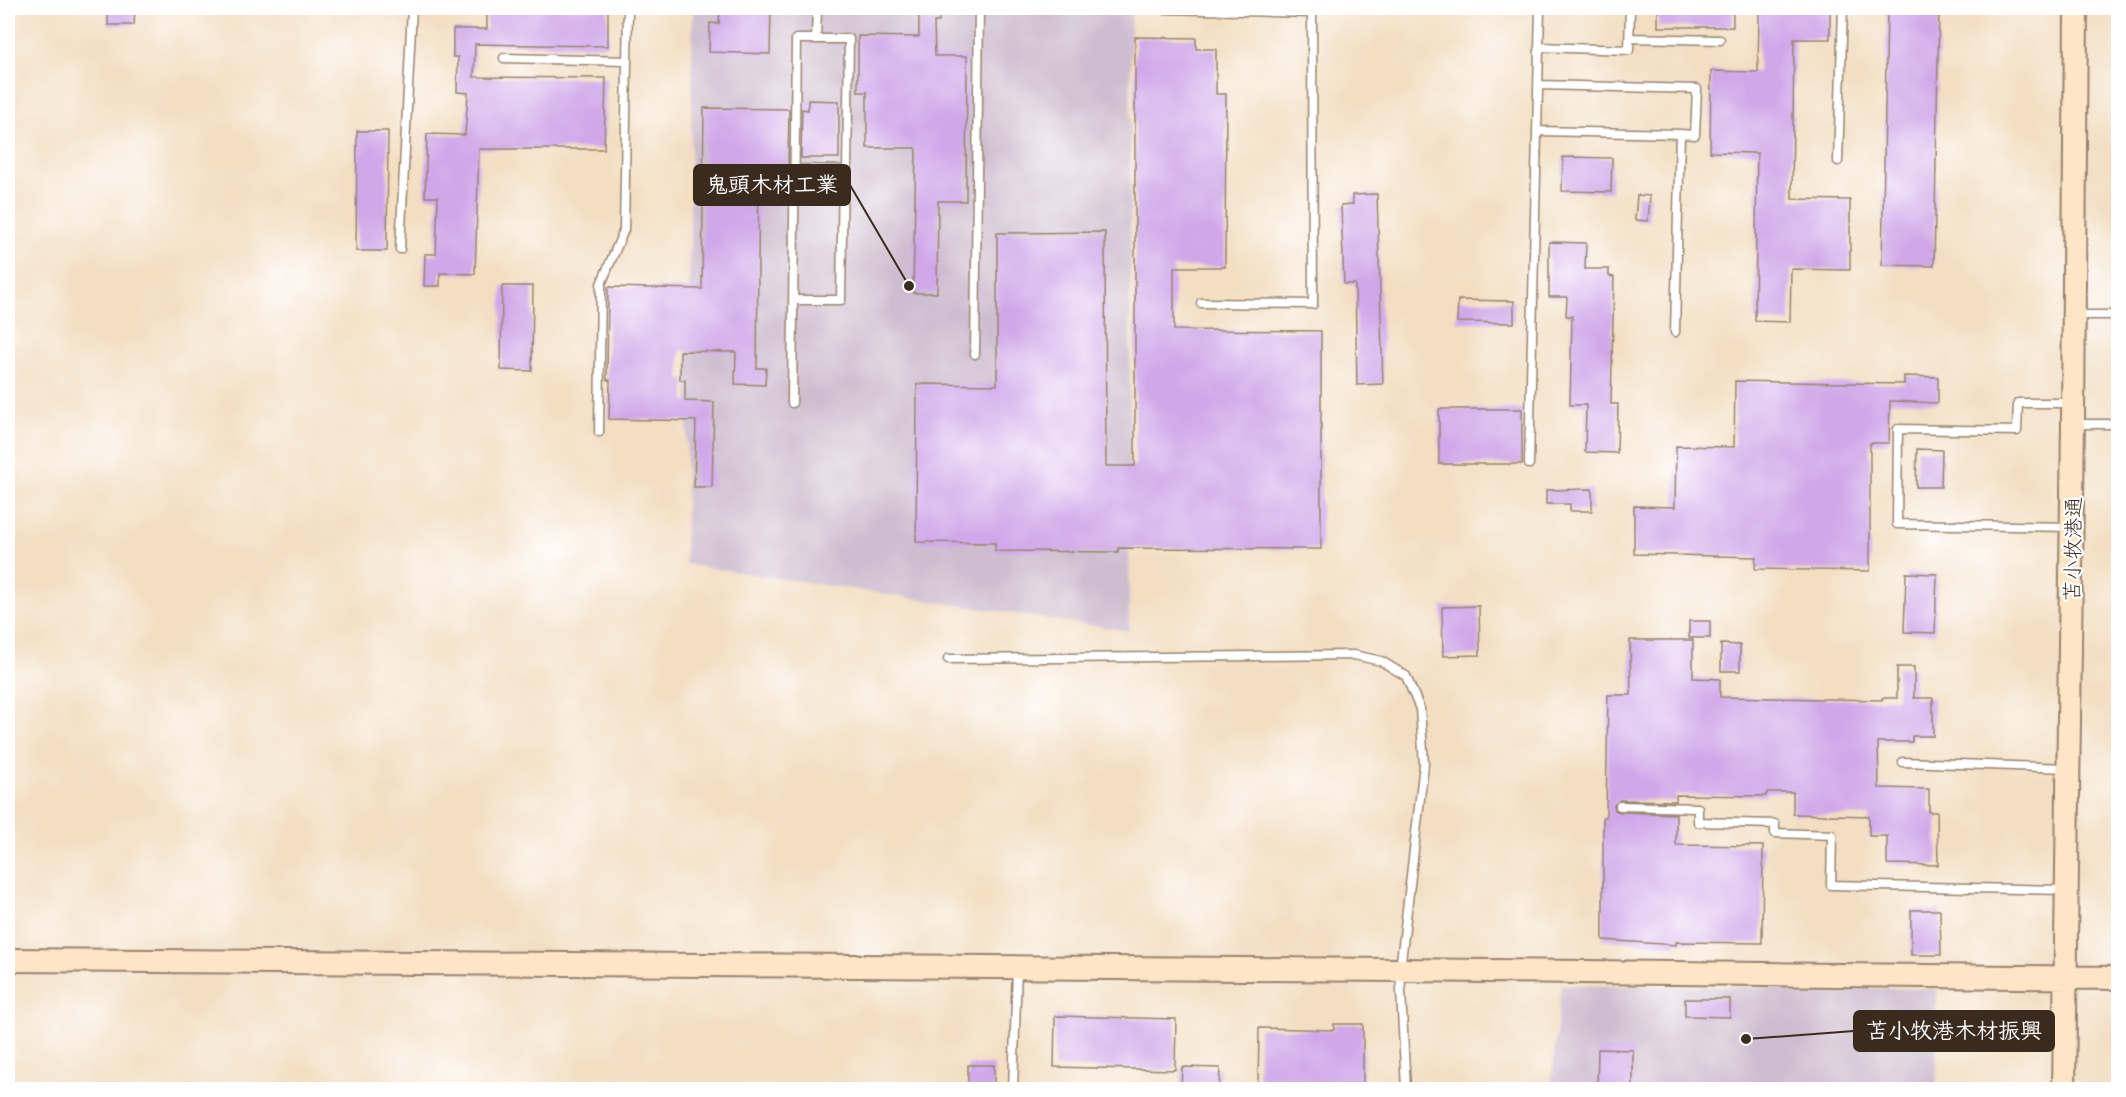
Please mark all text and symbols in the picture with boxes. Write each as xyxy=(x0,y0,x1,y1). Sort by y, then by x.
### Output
callout: 鬼頭木材工業 xyxy=(694,165,850,205)
text: 鬼頭木材工業 xyxy=(706,166,838,199)
street label: 苫小牧港通 xyxy=(2054,496,2088,602)
callout: 苫小牧港木材振興 xyxy=(1854,1011,2054,1051)
text: 苫小牧港木材振興 xyxy=(1866,1012,2042,1045)

